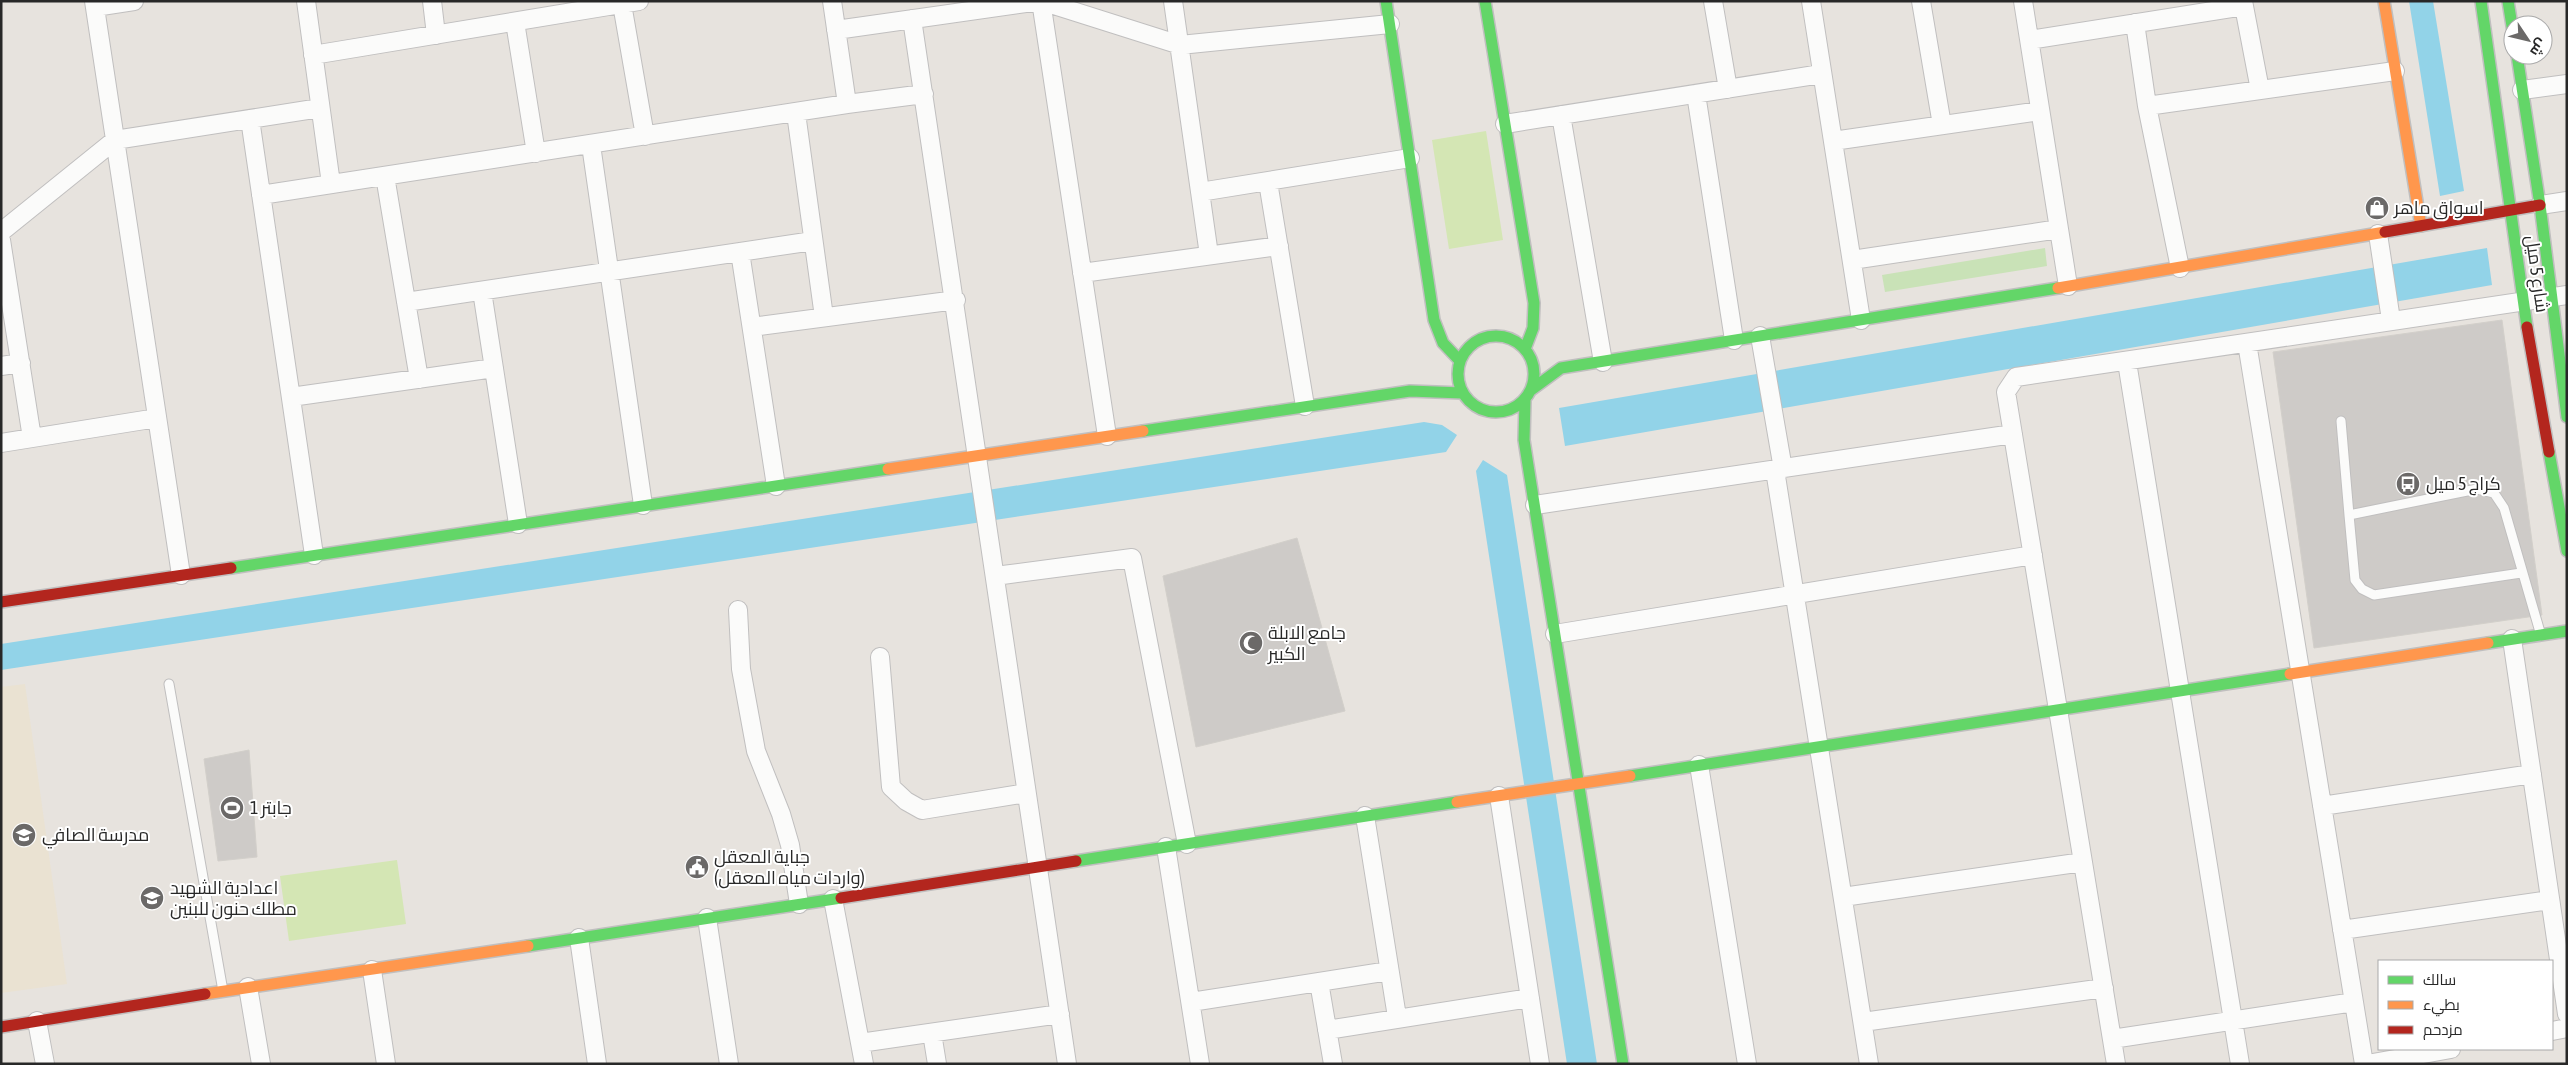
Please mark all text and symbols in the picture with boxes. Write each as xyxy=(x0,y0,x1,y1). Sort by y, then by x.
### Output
north arrow xyxy=(2503,15,2553,65)
text: ش xyxy=(2526,35,2550,59)
shop icon: اسواق ماهر xyxy=(2364,195,2390,221)
place label: اسواق ماهر xyxy=(2393,197,2484,220)
street label: شارع 5 ميل xyxy=(2520,234,2553,314)
bus stop icon: كراج 5 ميل xyxy=(2395,471,2421,497)
place label: كراج 5 ميل xyxy=(2426,473,2501,496)
place label: جامع الابلة الكبير xyxy=(1267,622,1346,665)
mosque icon: جامع الابلة الكبير xyxy=(1238,630,1264,656)
sports icon: جابتر 1 xyxy=(219,795,245,821)
place label: جابتر 1 xyxy=(250,797,292,819)
school or university icon: مدرسة الصافي xyxy=(11,822,37,848)
place label: مدرسة الصافي xyxy=(42,824,149,849)
place label: جباية المعقل (واردات مياه المعقل) xyxy=(714,846,865,889)
public building icon: جباية المعقل (واردات مياه المعقل) xyxy=(684,854,710,880)
place label: اعدادية الشهيد مطلك حنون للبنين xyxy=(170,877,297,920)
school or university icon: اعدادية الشهيد مطلك حنون للبنين xyxy=(139,885,165,911)
legend xyxy=(2378,960,2553,1050)
text: سالك xyxy=(2423,971,2456,988)
text: بطيء xyxy=(2423,996,2460,1017)
text: مزدحم xyxy=(2423,1021,2463,1040)

